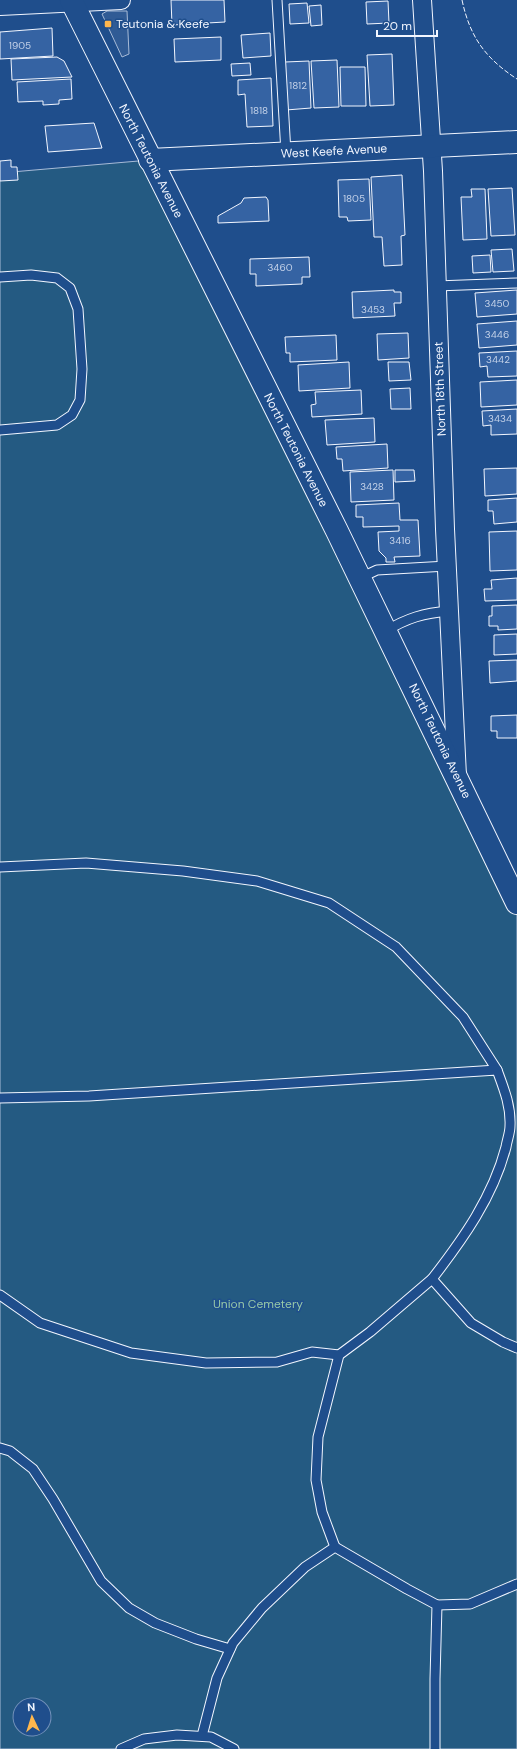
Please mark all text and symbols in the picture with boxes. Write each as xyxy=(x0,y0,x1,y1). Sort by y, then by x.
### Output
scale bar xyxy=(377,12,437,38)
place label: Teutonia & Keefe xyxy=(116,16,210,32)
text: 20 m xyxy=(383,18,412,34)
marker: Teutonia & Keefe xyxy=(103,19,113,29)
house number: 1905 xyxy=(9,39,31,52)
house number: 1812 xyxy=(289,79,307,92)
street label: North Teutonia Avenue xyxy=(115,101,187,221)
house number: 1818 xyxy=(250,104,268,117)
street label: West Keefe Avenue xyxy=(280,140,388,162)
house number: 1805 xyxy=(343,192,365,205)
house number: 3460 xyxy=(267,261,293,274)
house number: 3450 xyxy=(485,297,510,310)
house number: 3453 xyxy=(361,303,385,316)
house number: 3446 xyxy=(485,328,509,341)
street label: North 18th Street xyxy=(430,341,450,437)
house number: 3442 xyxy=(486,353,510,366)
street label: North Teutonia Avenue xyxy=(260,390,332,510)
house number: 3434 xyxy=(488,412,512,425)
house number: 3428 xyxy=(360,480,384,493)
house number: 3416 xyxy=(389,534,411,547)
street label: North Teutonia Avenue xyxy=(405,681,475,801)
park label: Union Cemetery xyxy=(213,1296,303,1312)
north arrow xyxy=(12,1697,52,1737)
text: N xyxy=(27,1700,36,1714)

